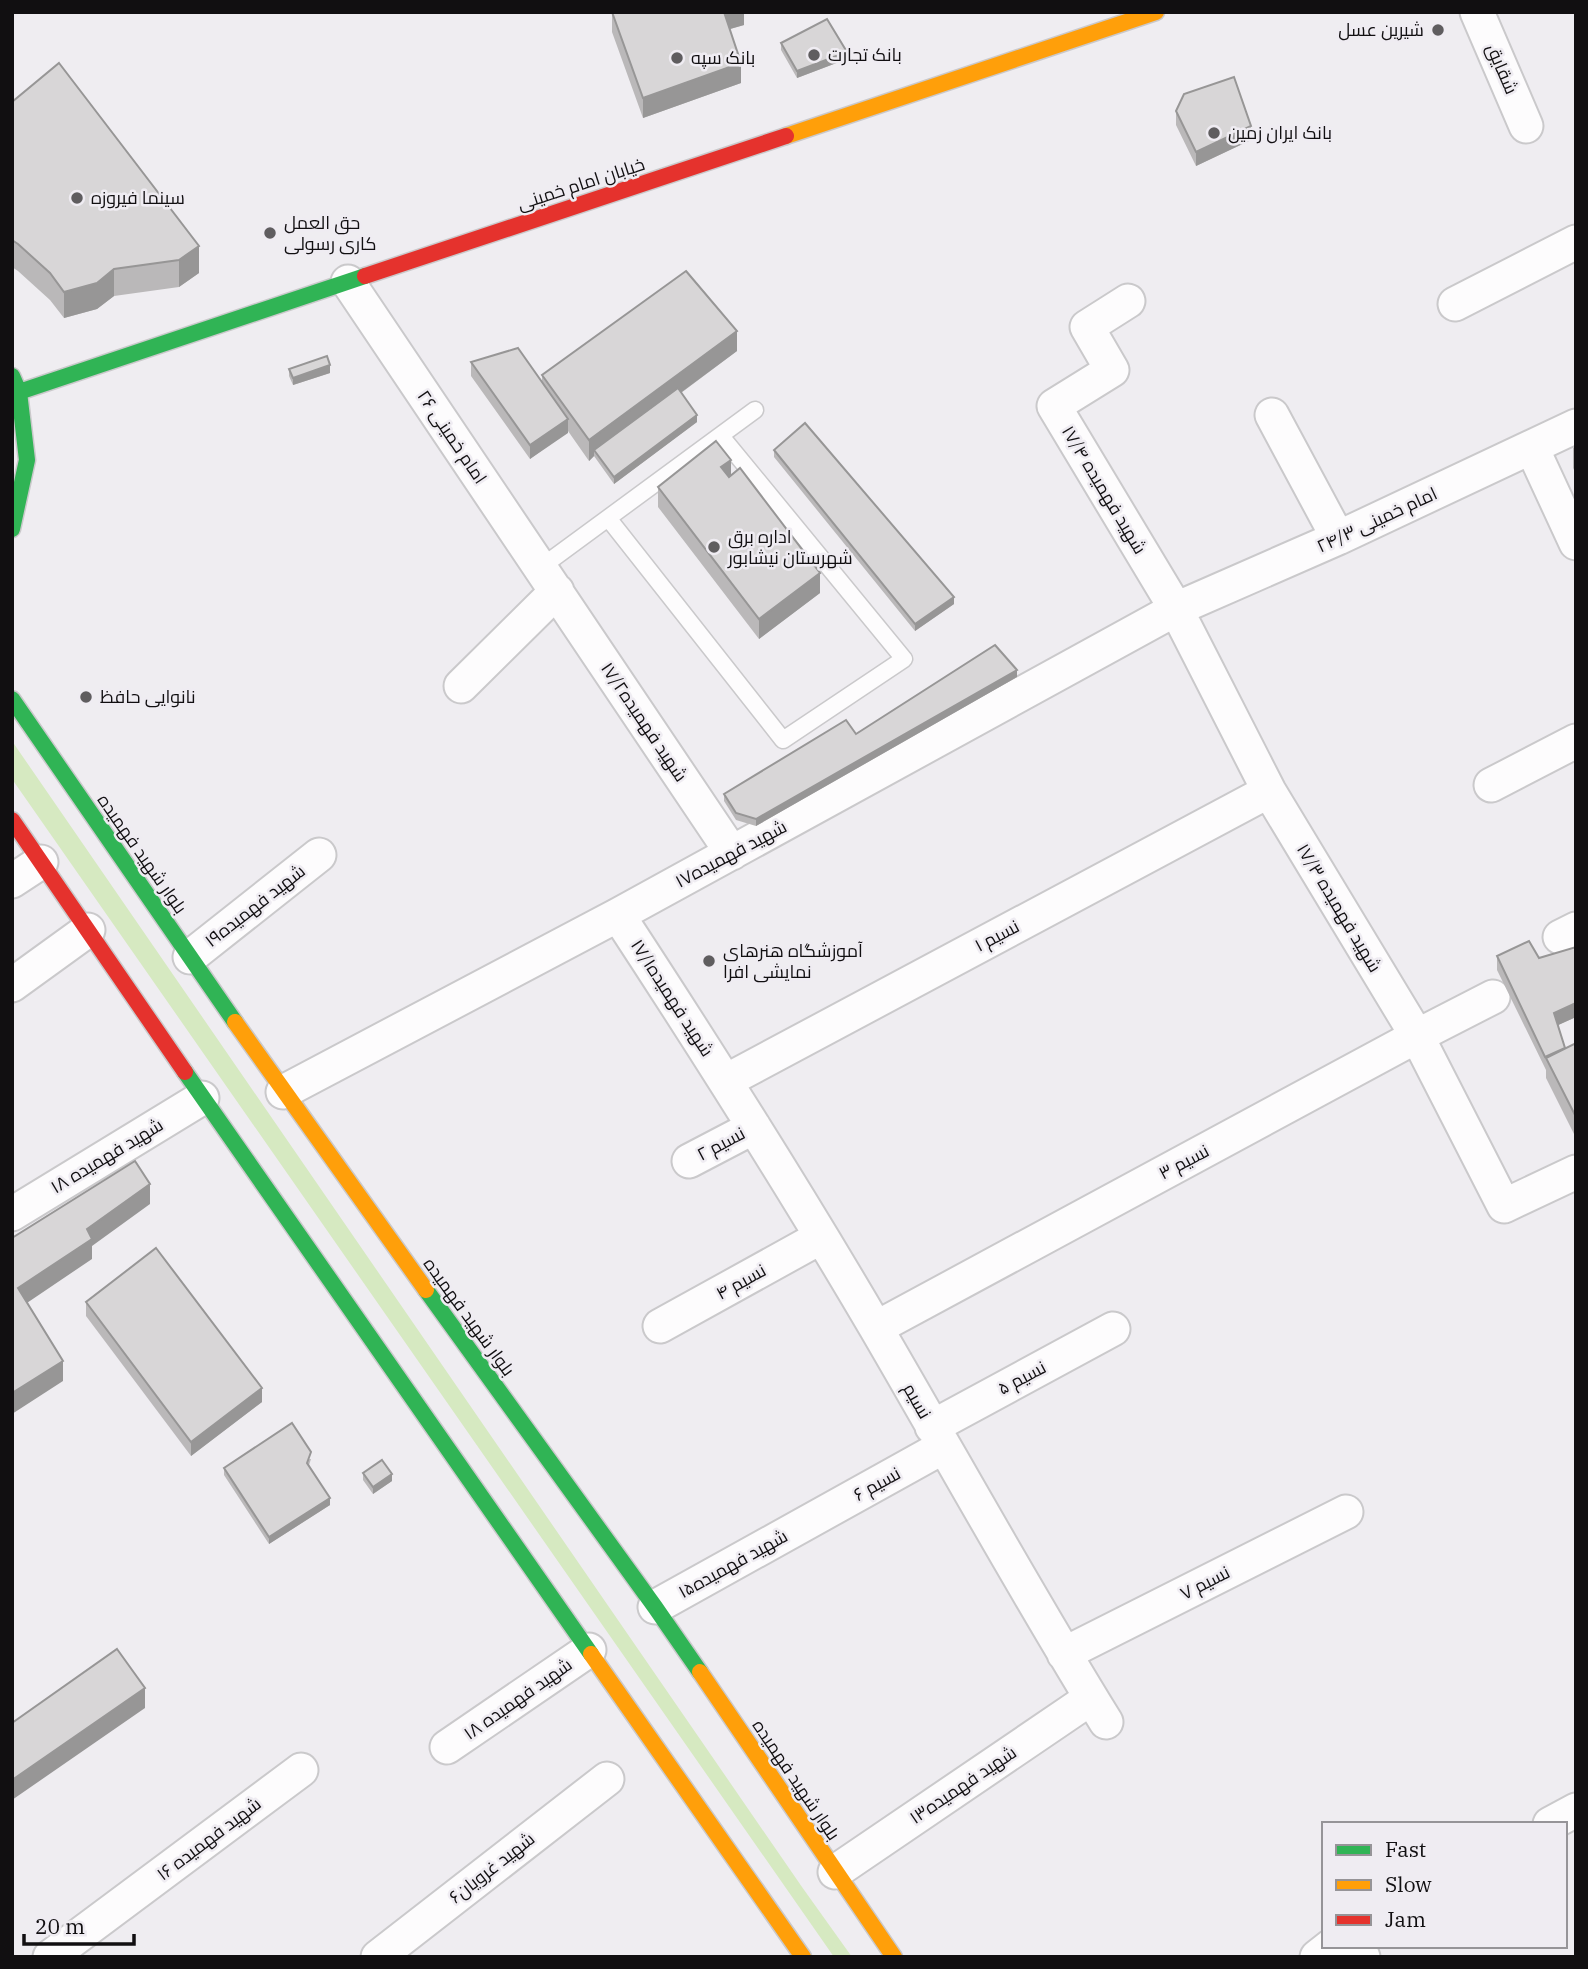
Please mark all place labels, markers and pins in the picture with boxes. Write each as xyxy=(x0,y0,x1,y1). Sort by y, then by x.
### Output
place label: شیرین عسل xyxy=(1338,18,1424,41)
marker: شیرین عسل xyxy=(1430,22,1446,38)
place label: بانک تجارت xyxy=(828,43,902,66)
place label: بانک سپه xyxy=(691,46,755,69)
marker: بانک تجارت xyxy=(806,47,822,63)
marker: بانک سپه xyxy=(669,50,685,66)
place label: بانک ایران زمین xyxy=(1228,121,1332,144)
marker: بانک ایران زمین xyxy=(1206,125,1222,141)
place label: سینما فیروزه xyxy=(91,186,185,209)
marker: سینما فیروزه xyxy=(69,190,85,206)
place label: حق العمل کاری رسولی xyxy=(284,211,376,255)
marker: حق العمل کاری رسولی xyxy=(262,225,278,241)
place label: اداره برق شهرستان نیشابور xyxy=(727,525,853,569)
marker: اداره برق شهرستان نیشابور xyxy=(706,539,722,555)
place label: نانوایی حافظ xyxy=(100,685,196,708)
marker: نانوایی حافظ xyxy=(78,689,94,705)
place label: آموزشگاه هنرهای نمایشی افرا xyxy=(723,939,863,983)
marker: آموزشگاه هنرهای نمایشی افرا xyxy=(701,953,717,969)

